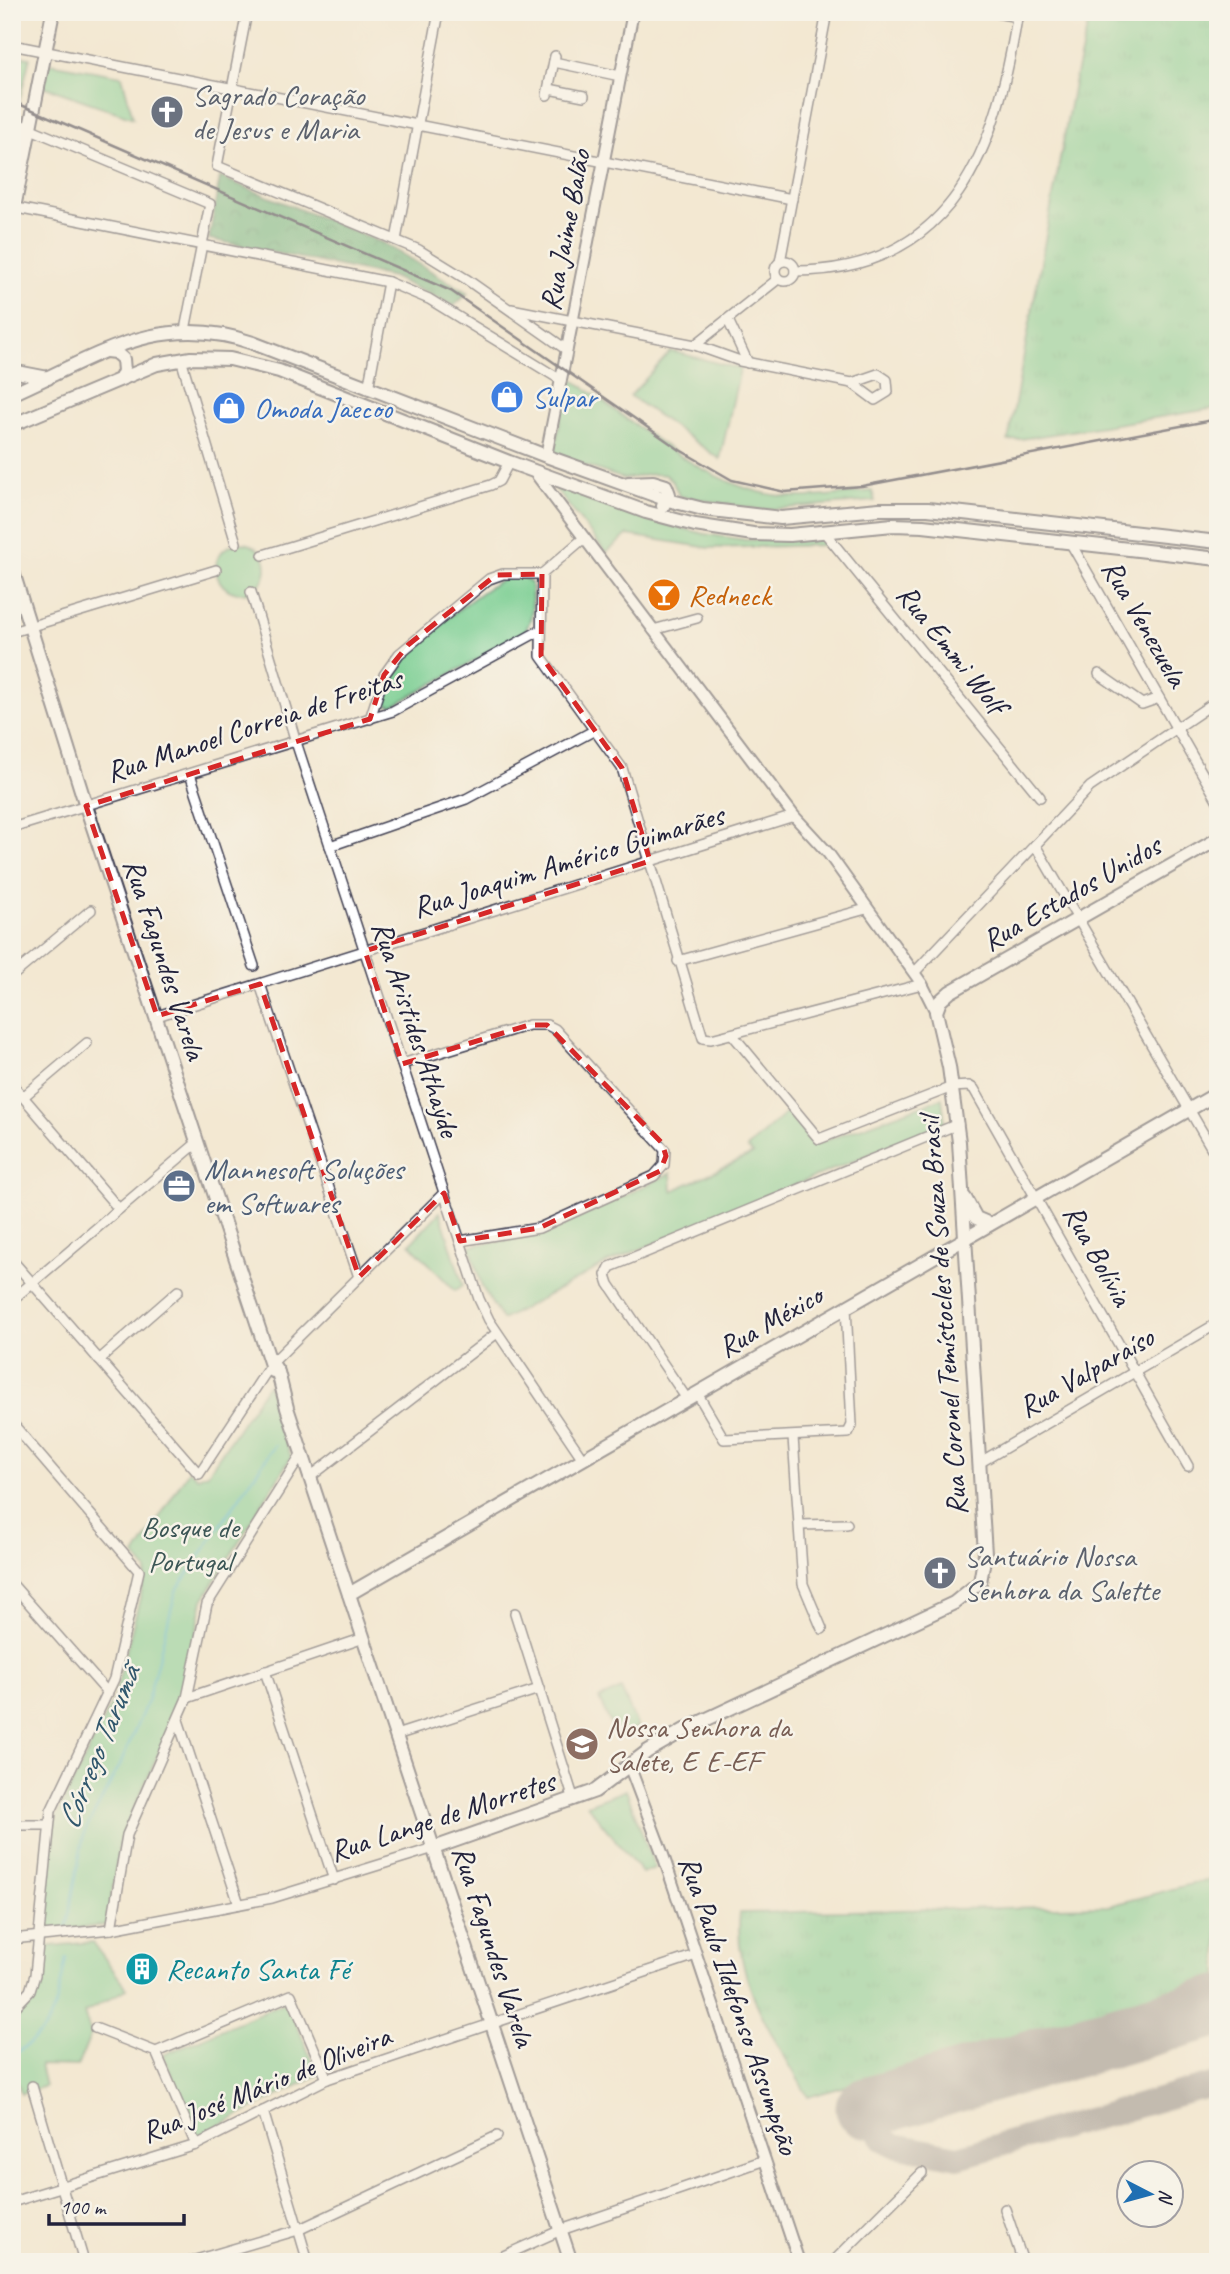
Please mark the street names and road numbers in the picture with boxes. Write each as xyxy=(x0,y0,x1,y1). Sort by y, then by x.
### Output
street label: Rua Jaime Balão xyxy=(531,145,599,314)
street label: Rua Venezuela xyxy=(1093,552,1198,695)
street label: Rua Emmi Wolf xyxy=(888,577,1020,726)
street label: Rua Manoel Correia de Freitas xyxy=(101,658,409,791)
street label: Rua Joaquim Américo Guimarães xyxy=(408,795,731,926)
street label: Rua Estados Unidos xyxy=(975,825,1169,959)
street label: Rua Fagundes Varela xyxy=(115,854,216,1066)
street label: Rua Aristides Athaýde xyxy=(363,916,469,1144)
street label: Rua Coronel Temístocles de Souza Brasil xyxy=(910,1110,976,1517)
street label: Rua Bolívia xyxy=(1055,1198,1142,1314)
street label: Rua México xyxy=(711,1274,832,1366)
street label: Rua Valparaíso xyxy=(1011,1317,1162,1426)
street label: Rua Lange de Morretes xyxy=(325,1761,562,1870)
street label: Rua Fagundes Varela xyxy=(444,1841,545,2053)
street label: Rua Paulo Ildefonso Assumpção xyxy=(670,1851,808,2161)
street label: Rua José Mário de Oliveira xyxy=(136,2016,398,2151)

